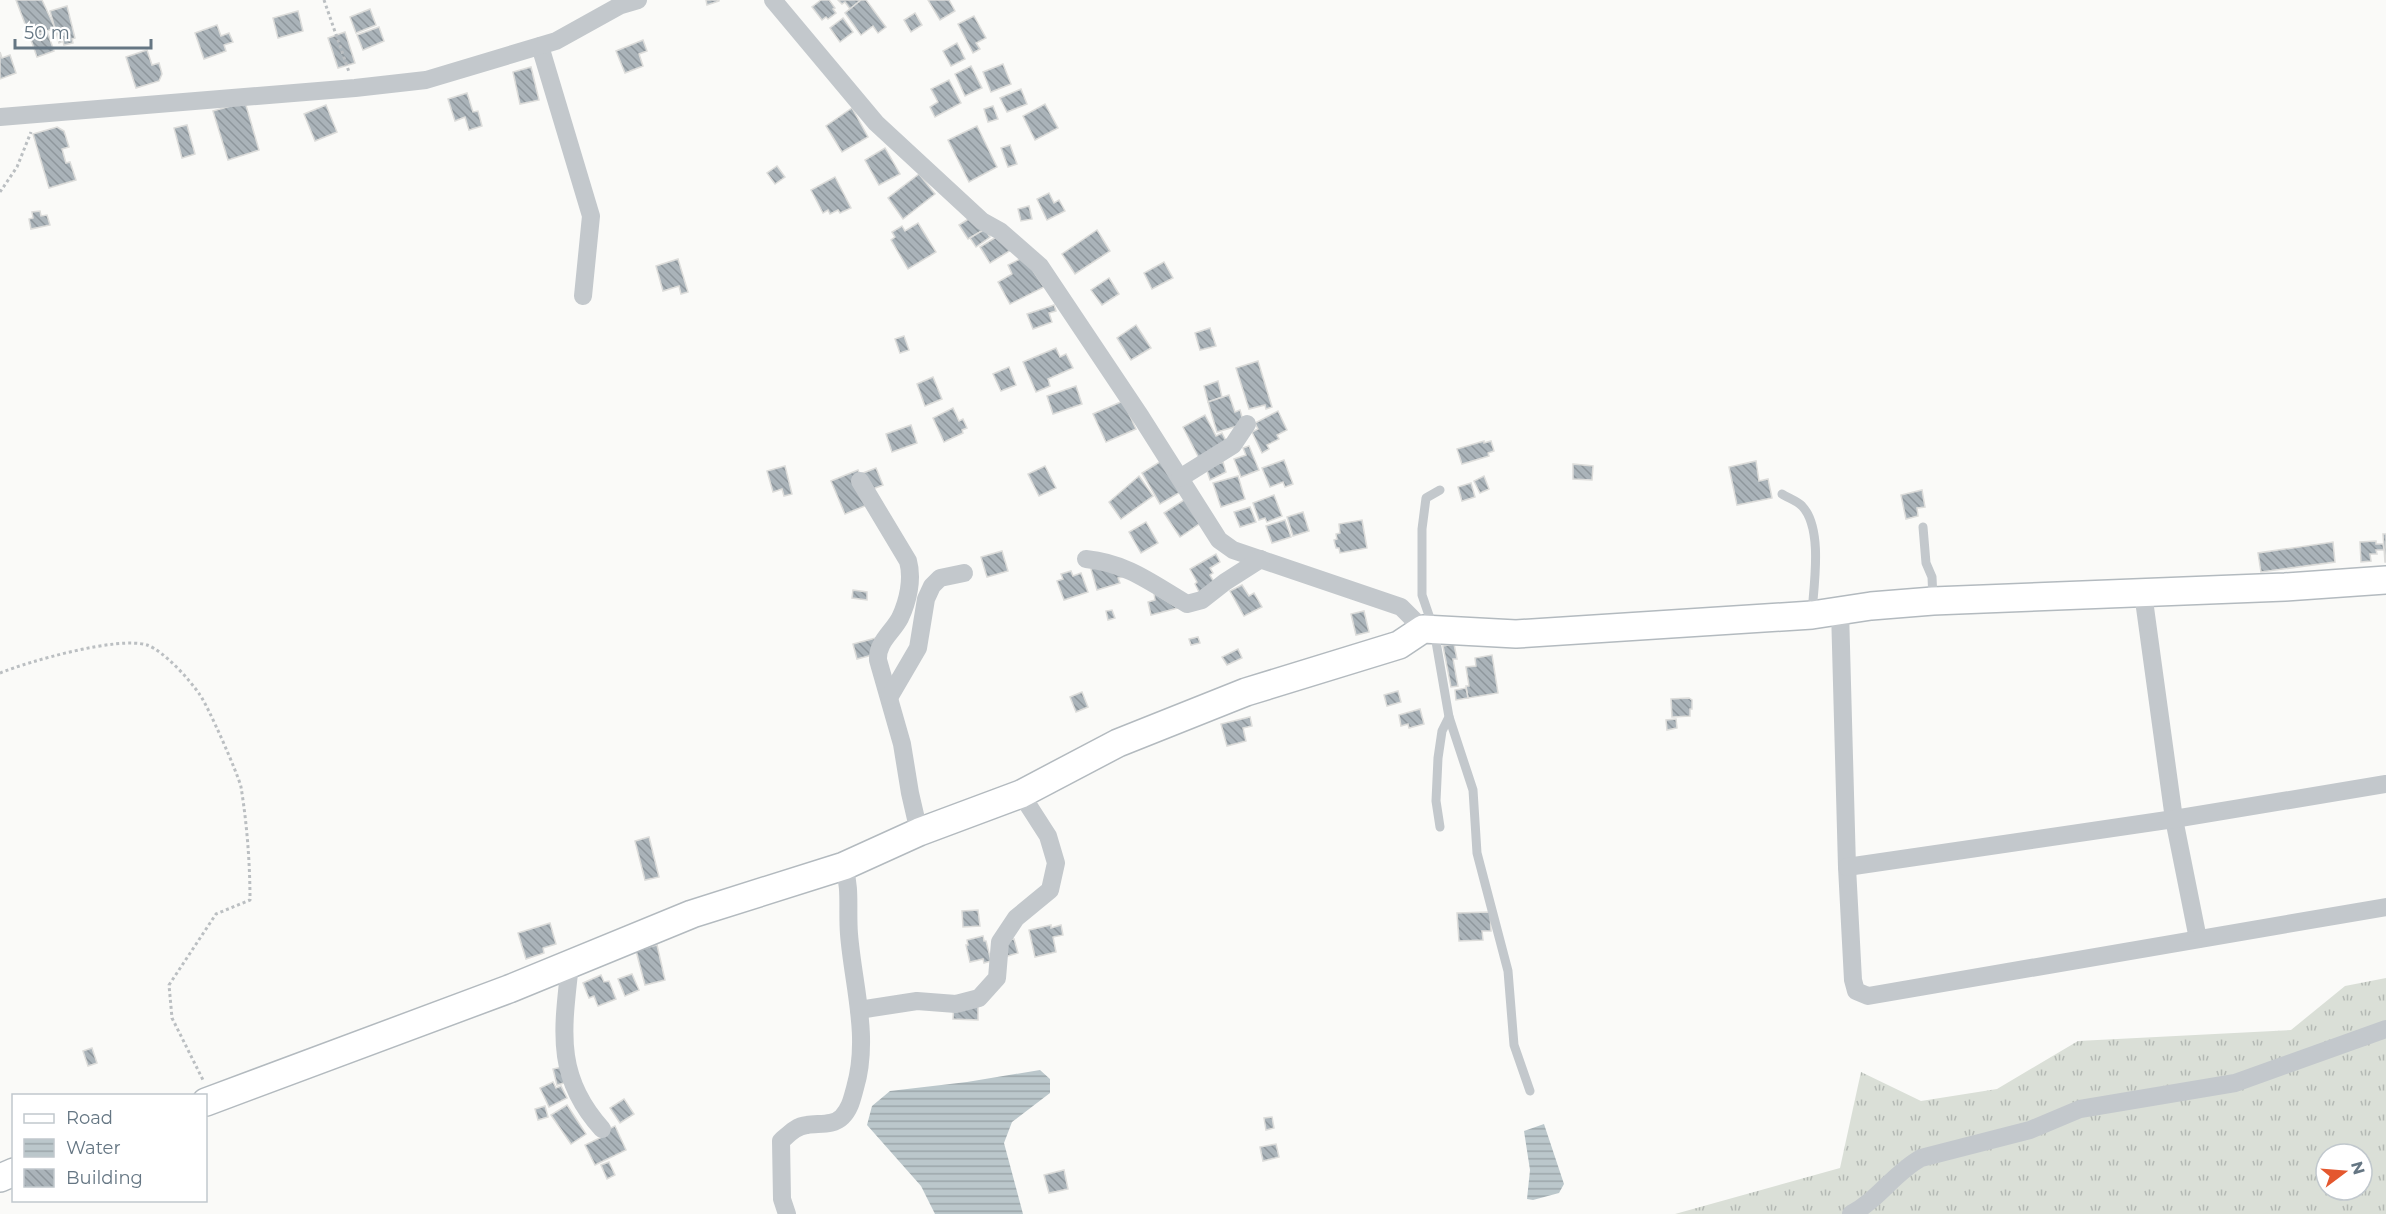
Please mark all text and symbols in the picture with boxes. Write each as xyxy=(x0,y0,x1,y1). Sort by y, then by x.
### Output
scale bar xyxy=(15,12,152,50)
text: 50 m xyxy=(24,22,70,44)
legend xyxy=(12,1094,207,1202)
text: Road xyxy=(66,1107,113,1129)
text: Water xyxy=(66,1137,121,1159)
north arrow xyxy=(2314,1142,2374,1202)
text: N xyxy=(2347,1159,2369,1177)
text: Building xyxy=(66,1167,143,1189)

